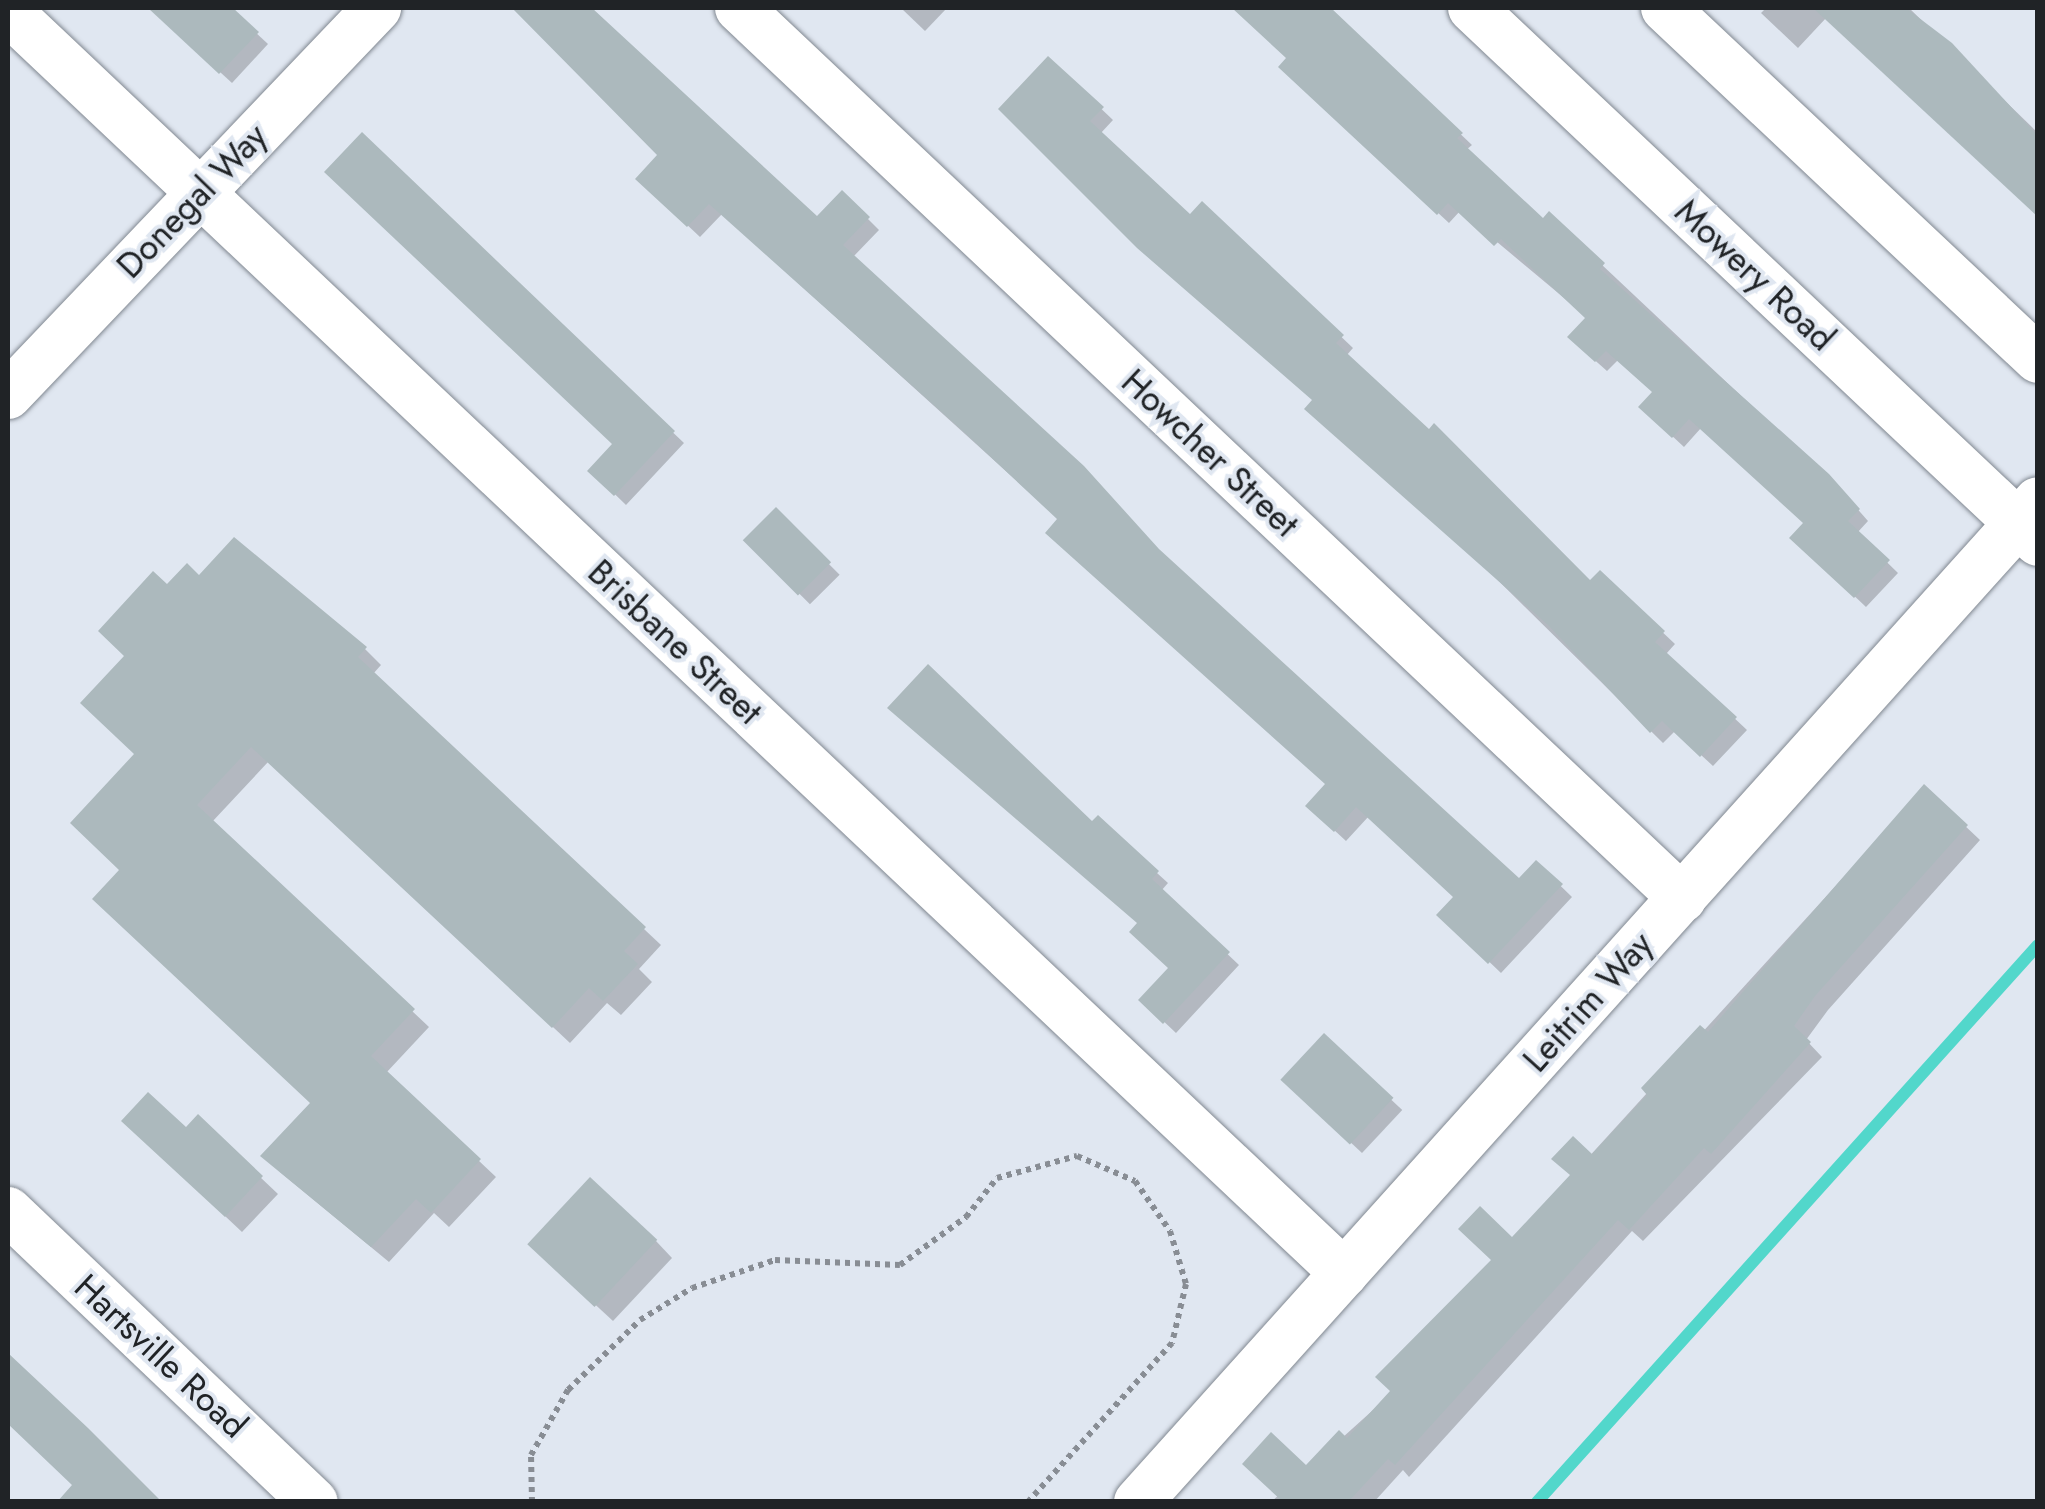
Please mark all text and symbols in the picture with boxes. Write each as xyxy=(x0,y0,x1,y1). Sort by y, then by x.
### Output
street label: Donegal Way xyxy=(108,115,276,287)
street label: Mowery Road xyxy=(1667,191,1843,359)
street label: Howcher Street xyxy=(1113,361,1307,545)
street label: Brisbane Street xyxy=(580,551,770,733)
street label: Leitrim Way xyxy=(1514,924,1662,1080)
street label: Hartsville Road xyxy=(66,1265,256,1447)

